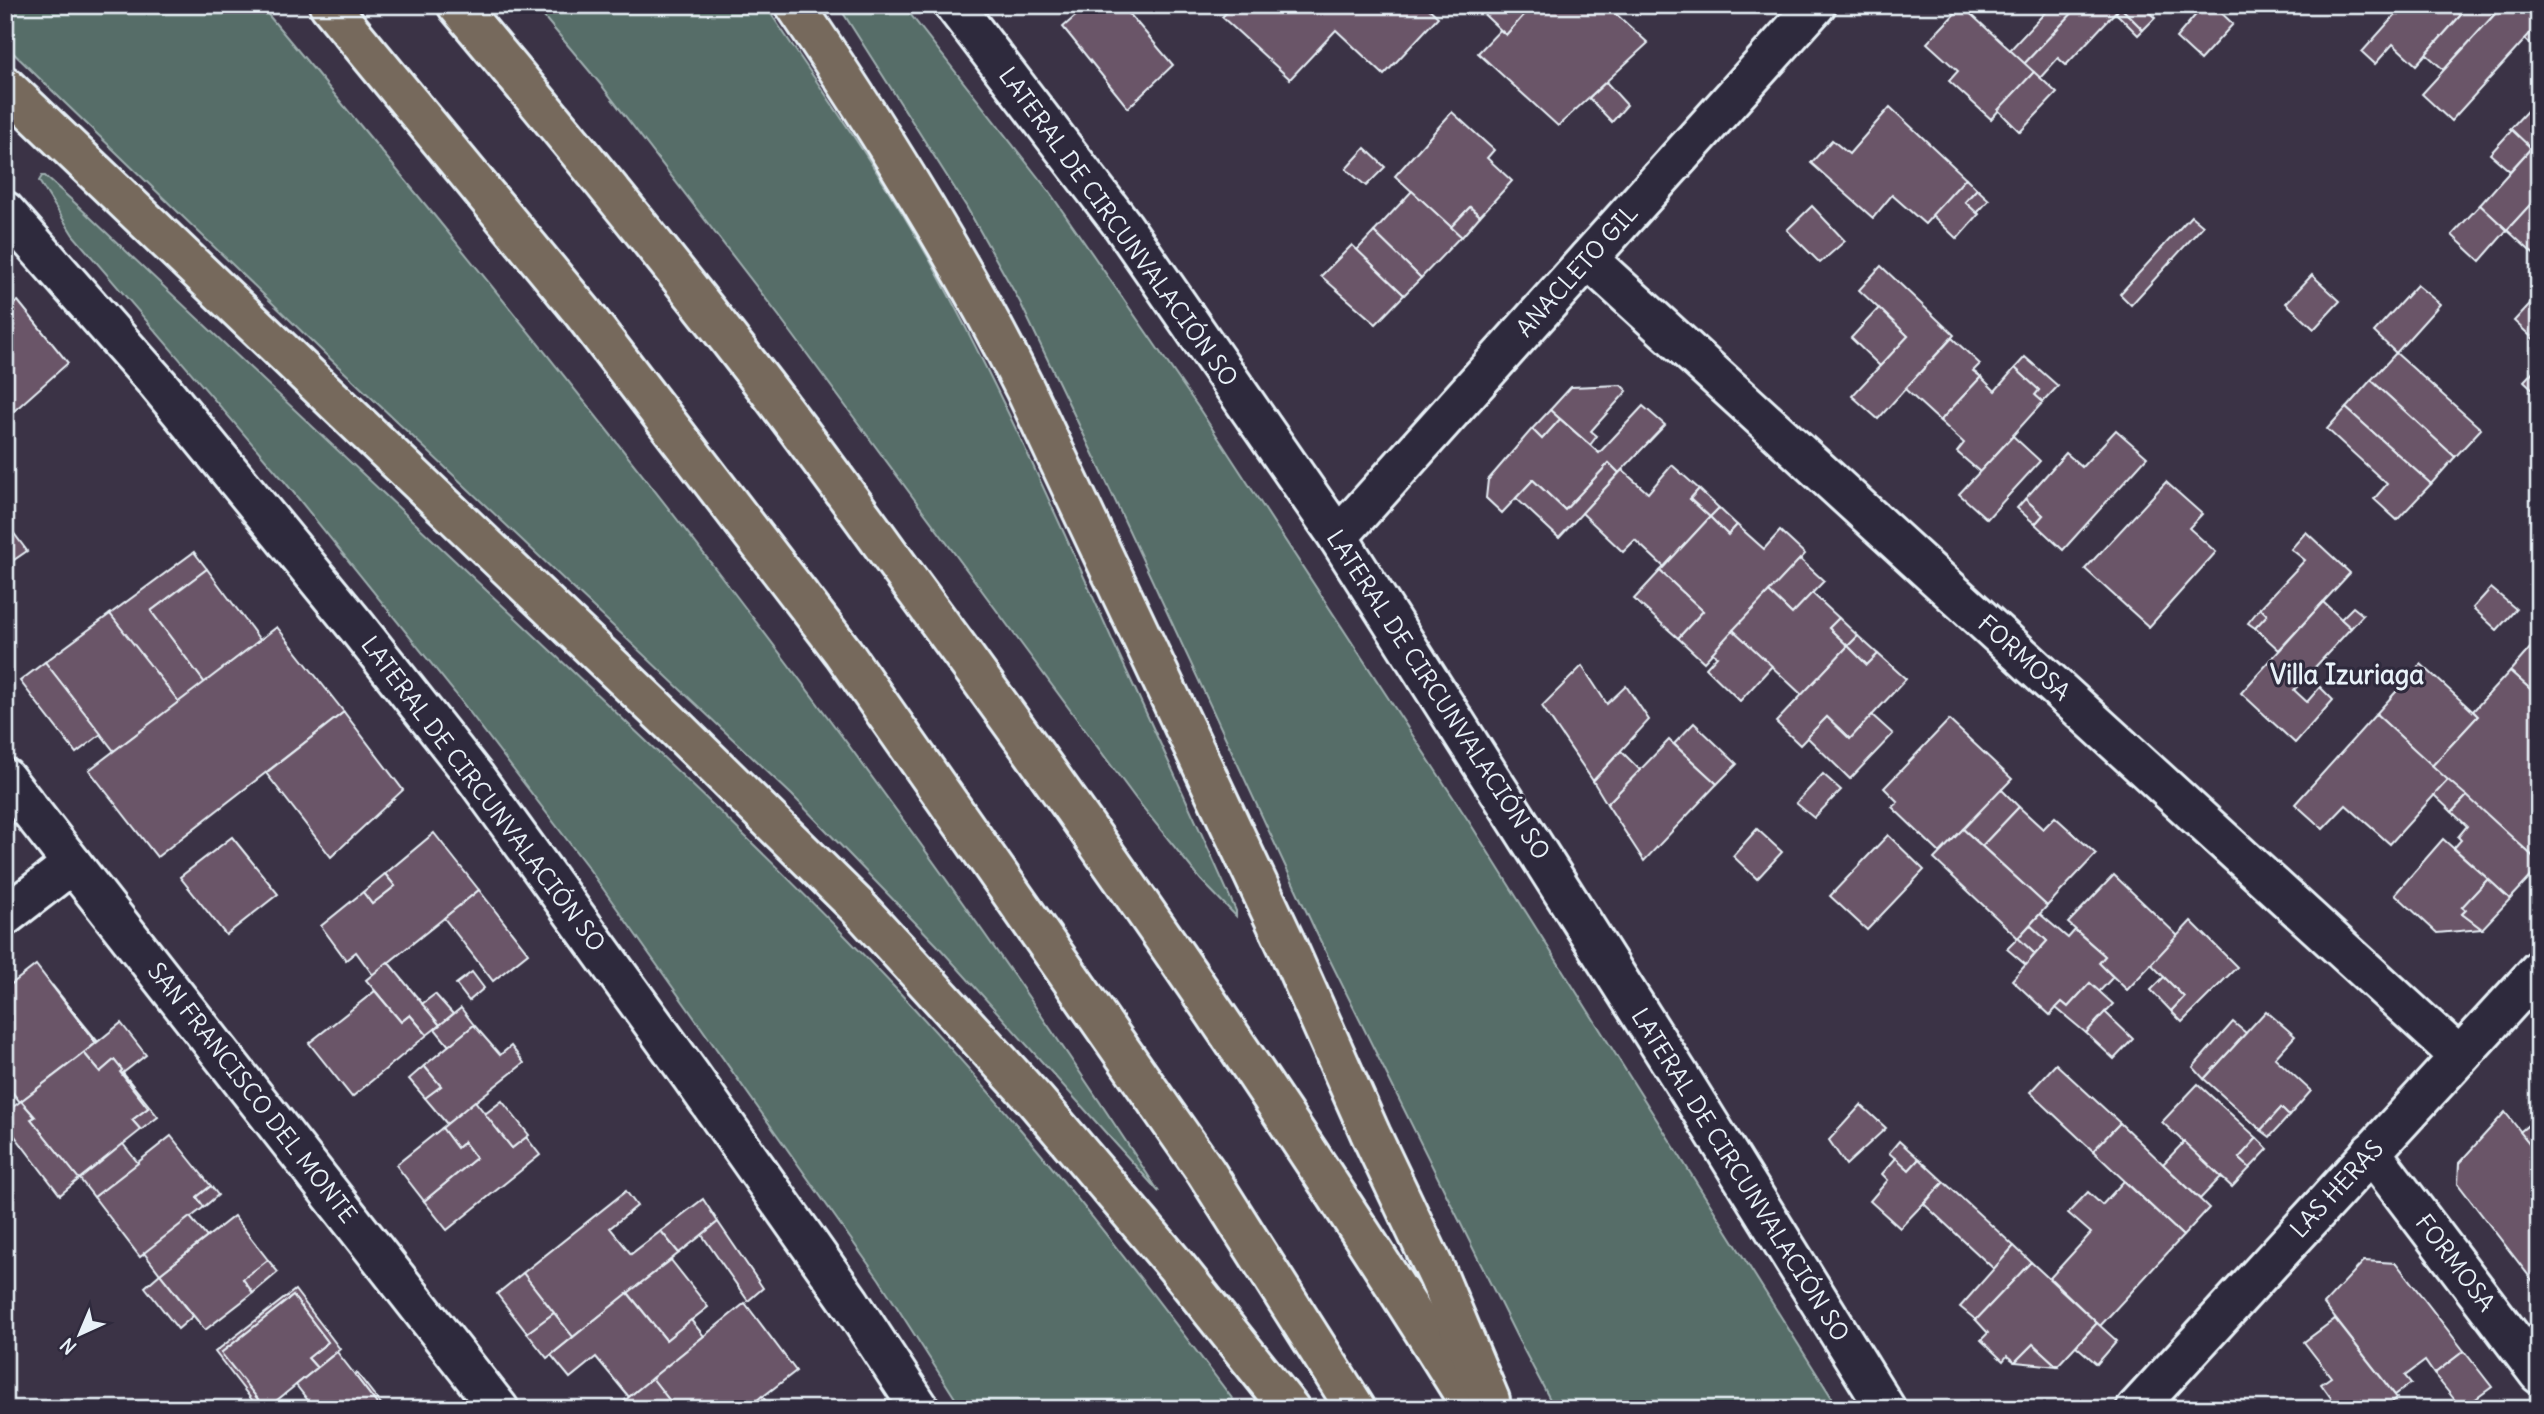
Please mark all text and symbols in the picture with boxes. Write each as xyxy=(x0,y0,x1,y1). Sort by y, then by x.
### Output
street label: LATERAL DE CIRCUNVALACIÓN SO xyxy=(993,61,1245,392)
street label: ANACLETO GIL xyxy=(1509,198,1643,343)
street label: LATERAL DE CIRCUNVALACIÓN SO xyxy=(1321,524,1557,865)
street label: FORMOSA xyxy=(1972,608,2077,707)
street label: LATERAL DE CIRCUNVALACIÓN SO xyxy=(355,630,612,957)
district label: Villa Izuriaga xyxy=(2270,658,2424,691)
street label: SAN FRANCISCO DEL MONTE xyxy=(142,956,364,1229)
street label: LATERAL DE CIRCUNVALACIÓN SO xyxy=(1626,1002,1856,1347)
street label: LAS HERAS xyxy=(2283,1133,2389,1243)
street label: FORMOSA xyxy=(2409,1208,2502,1317)
north arrow xyxy=(46,1298,116,1368)
text: N xyxy=(55,1333,81,1359)

